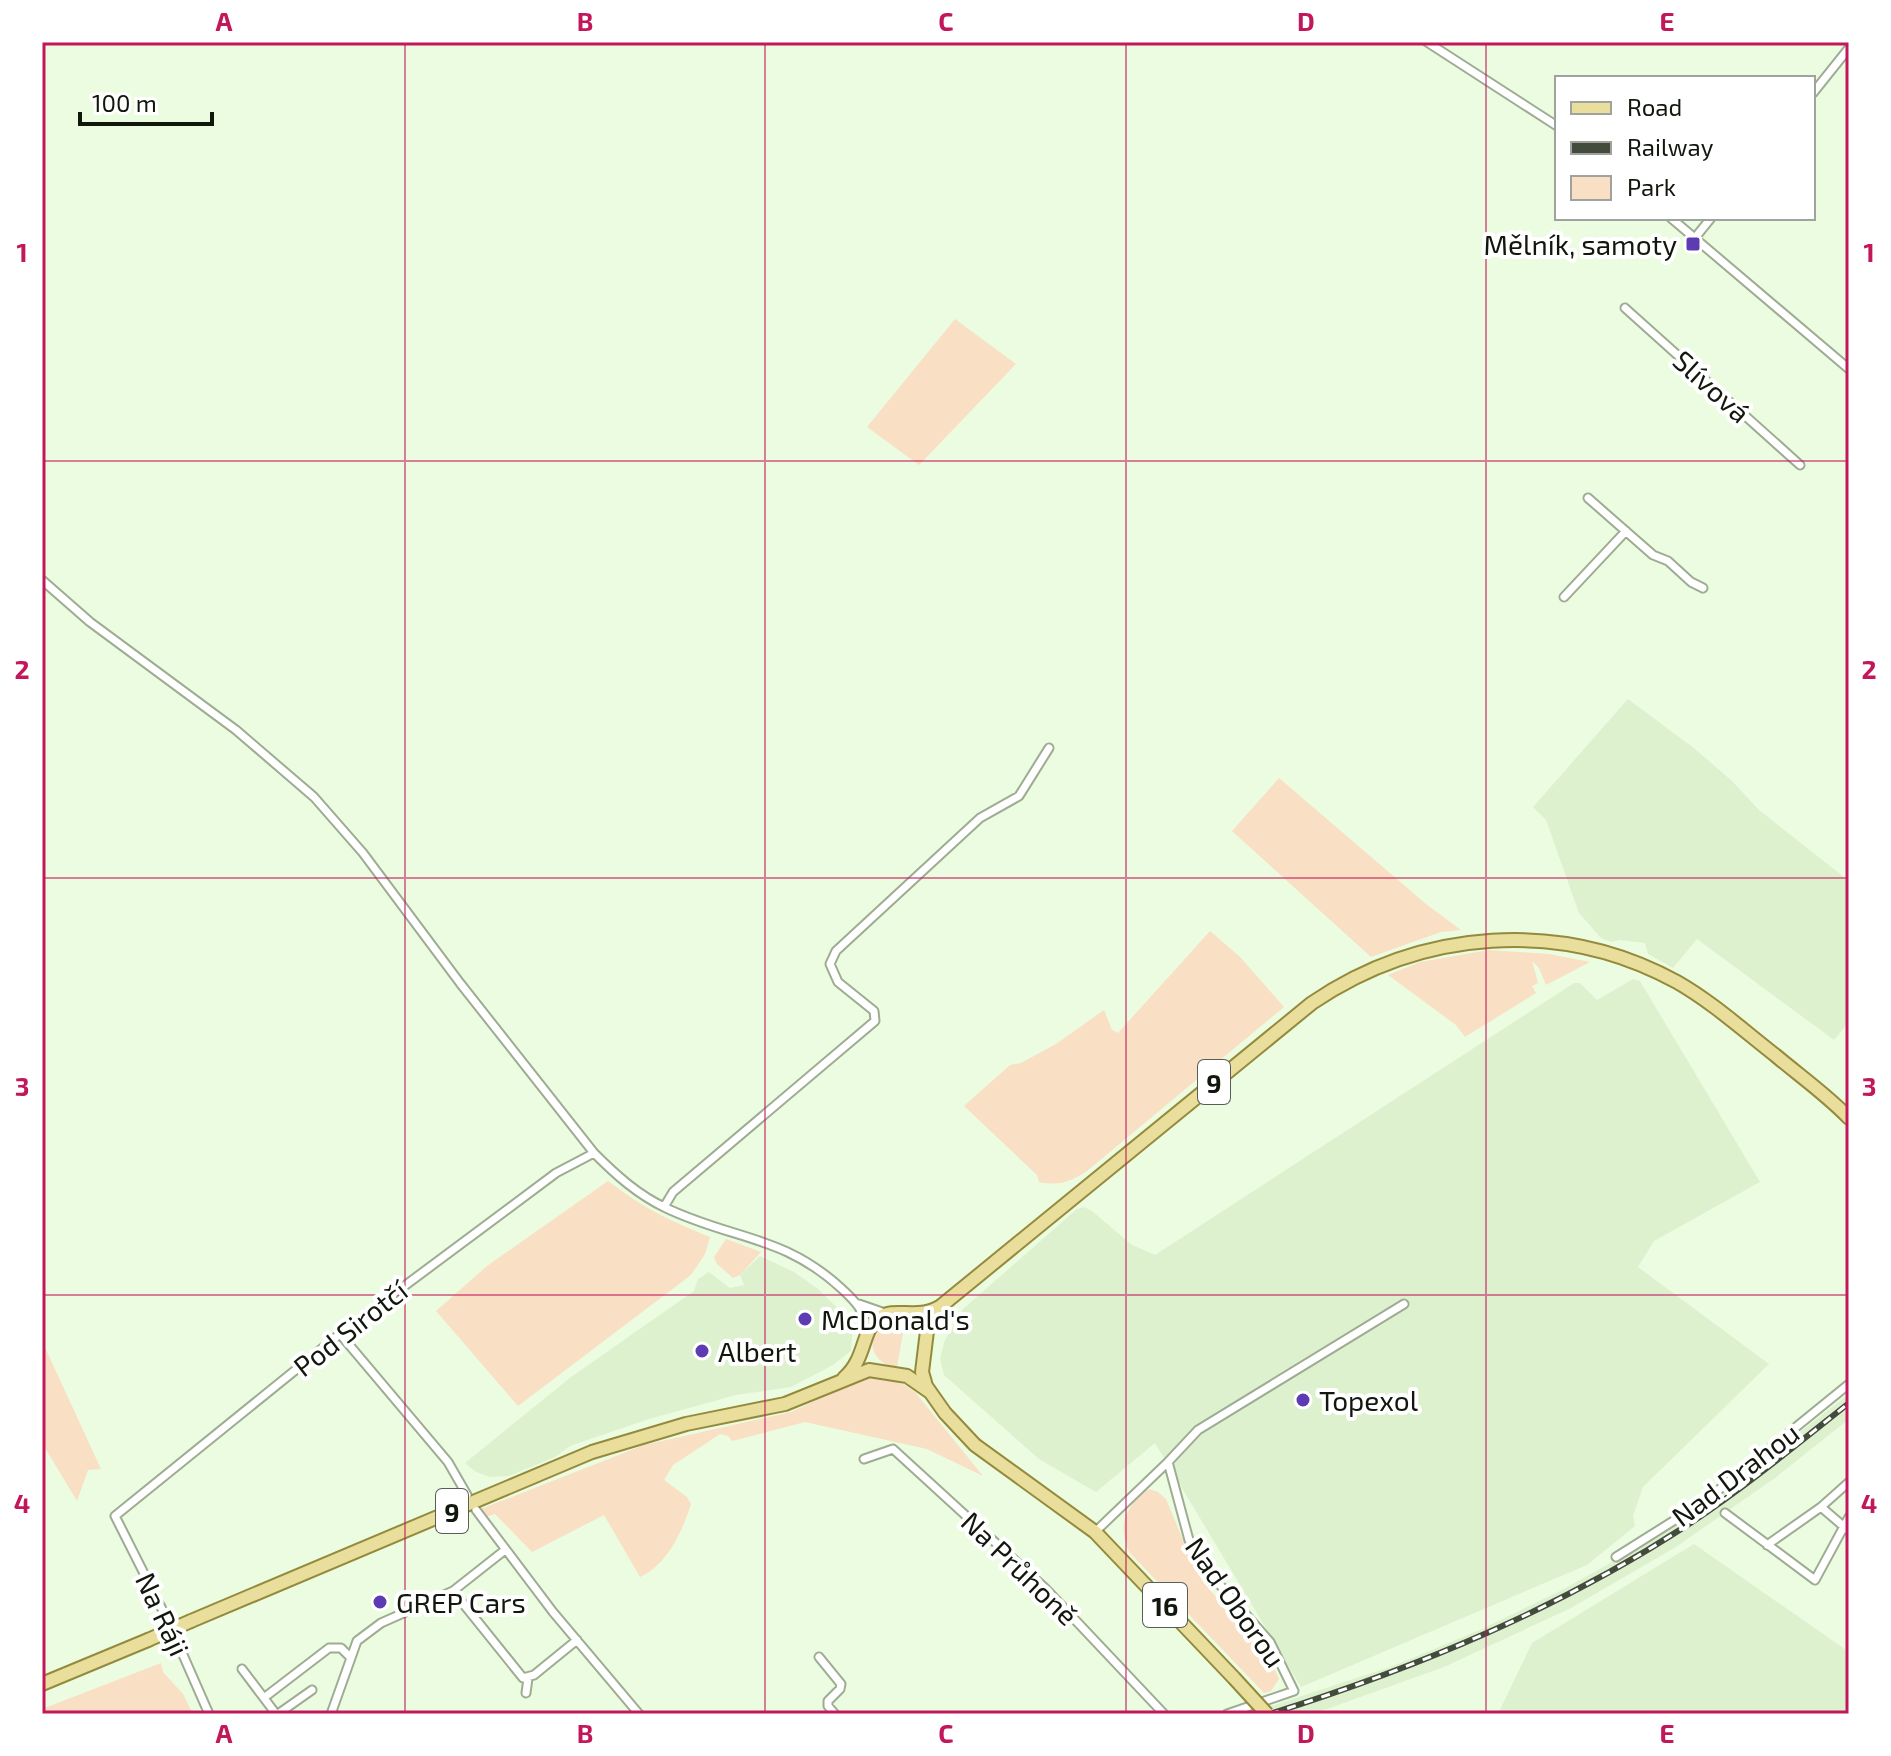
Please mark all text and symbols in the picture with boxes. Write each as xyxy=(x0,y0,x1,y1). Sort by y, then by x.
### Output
text: A xyxy=(216,5,233,36)
text: B xyxy=(577,5,593,36)
text: C xyxy=(938,5,954,36)
text: D xyxy=(1297,5,1315,36)
text: E xyxy=(1659,5,1675,36)
scale bar xyxy=(80,76,212,126)
legend xyxy=(1555,76,1815,220)
text: 100 m xyxy=(92,88,157,117)
text: Road xyxy=(1627,92,1682,121)
text: Railway xyxy=(1627,132,1714,161)
text: Park xyxy=(1627,172,1676,201)
place label: Mělník, samoty xyxy=(1483,227,1677,261)
marker: Mělník, samoty xyxy=(1684,235,1702,253)
text: 1 xyxy=(16,236,28,267)
text: 1 xyxy=(1863,236,1875,267)
street label: Slívová xyxy=(1667,343,1757,429)
text: 2 xyxy=(14,653,30,684)
text: 2 xyxy=(1861,653,1877,684)
road number: 9 xyxy=(1198,1060,1230,1104)
text: 3 xyxy=(15,1070,29,1101)
text: 3 xyxy=(1862,1070,1876,1101)
street label: Pod Sirotčí xyxy=(286,1272,415,1383)
place label: McDonald's xyxy=(821,1302,970,1336)
marker: McDonald's xyxy=(796,1310,814,1328)
place label: Albert xyxy=(718,1334,797,1368)
marker: Albert xyxy=(693,1342,711,1360)
place label: Topexol xyxy=(1319,1383,1419,1417)
marker: Topexol xyxy=(1294,1391,1312,1409)
street label: Nad Drahou xyxy=(1665,1415,1805,1533)
text: 4 xyxy=(14,1487,30,1518)
text: 4 xyxy=(1861,1487,1877,1518)
road number: 9 xyxy=(436,1489,468,1533)
street label: Na Průhoně xyxy=(955,1504,1085,1632)
street label: Nad Oborou xyxy=(1179,1531,1293,1673)
street label: Na Ráji xyxy=(129,1567,197,1661)
road number: 16 xyxy=(1143,1583,1187,1627)
place label: GREP Cars xyxy=(396,1585,526,1619)
marker: GREP Cars xyxy=(371,1593,389,1611)
text: A xyxy=(216,1717,233,1748)
text: B xyxy=(577,1717,593,1748)
text: C xyxy=(938,1717,954,1748)
text: D xyxy=(1297,1717,1315,1748)
text: E xyxy=(1659,1717,1675,1748)

